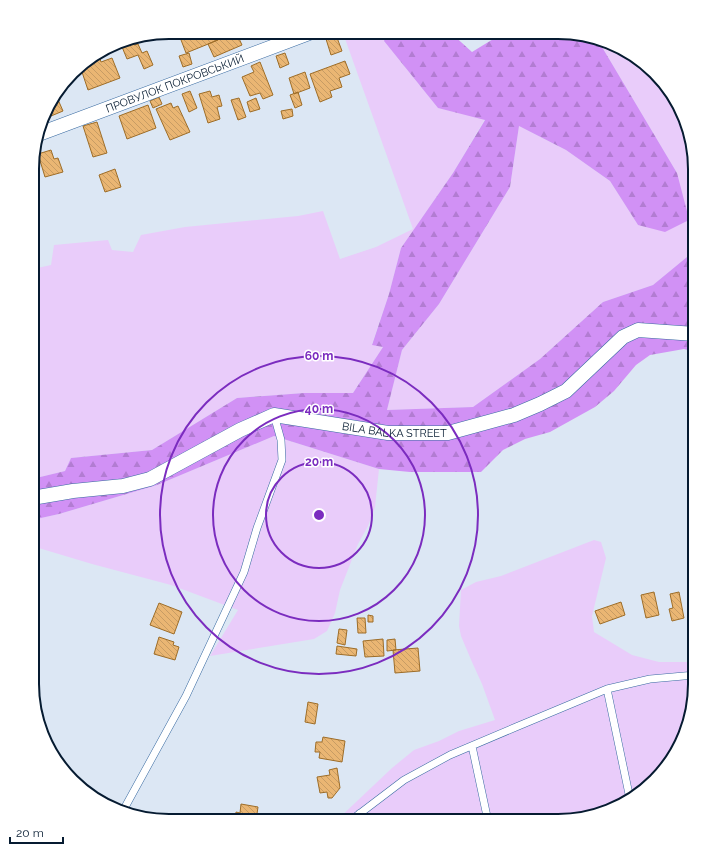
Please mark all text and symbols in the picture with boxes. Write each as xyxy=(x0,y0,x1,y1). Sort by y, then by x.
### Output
street label: ПРОВУЛОК ПОКРОВСЬКИЙ xyxy=(104,52,246,115)
text: 60 m xyxy=(305,349,333,363)
text: 40 m xyxy=(305,402,333,416)
street label: BILA BALKA STREET xyxy=(341,419,447,440)
text: 20 m xyxy=(305,455,333,469)
centre of rings xyxy=(312,508,326,522)
scale bar xyxy=(10,819,63,845)
text: 20 m xyxy=(16,826,44,840)

